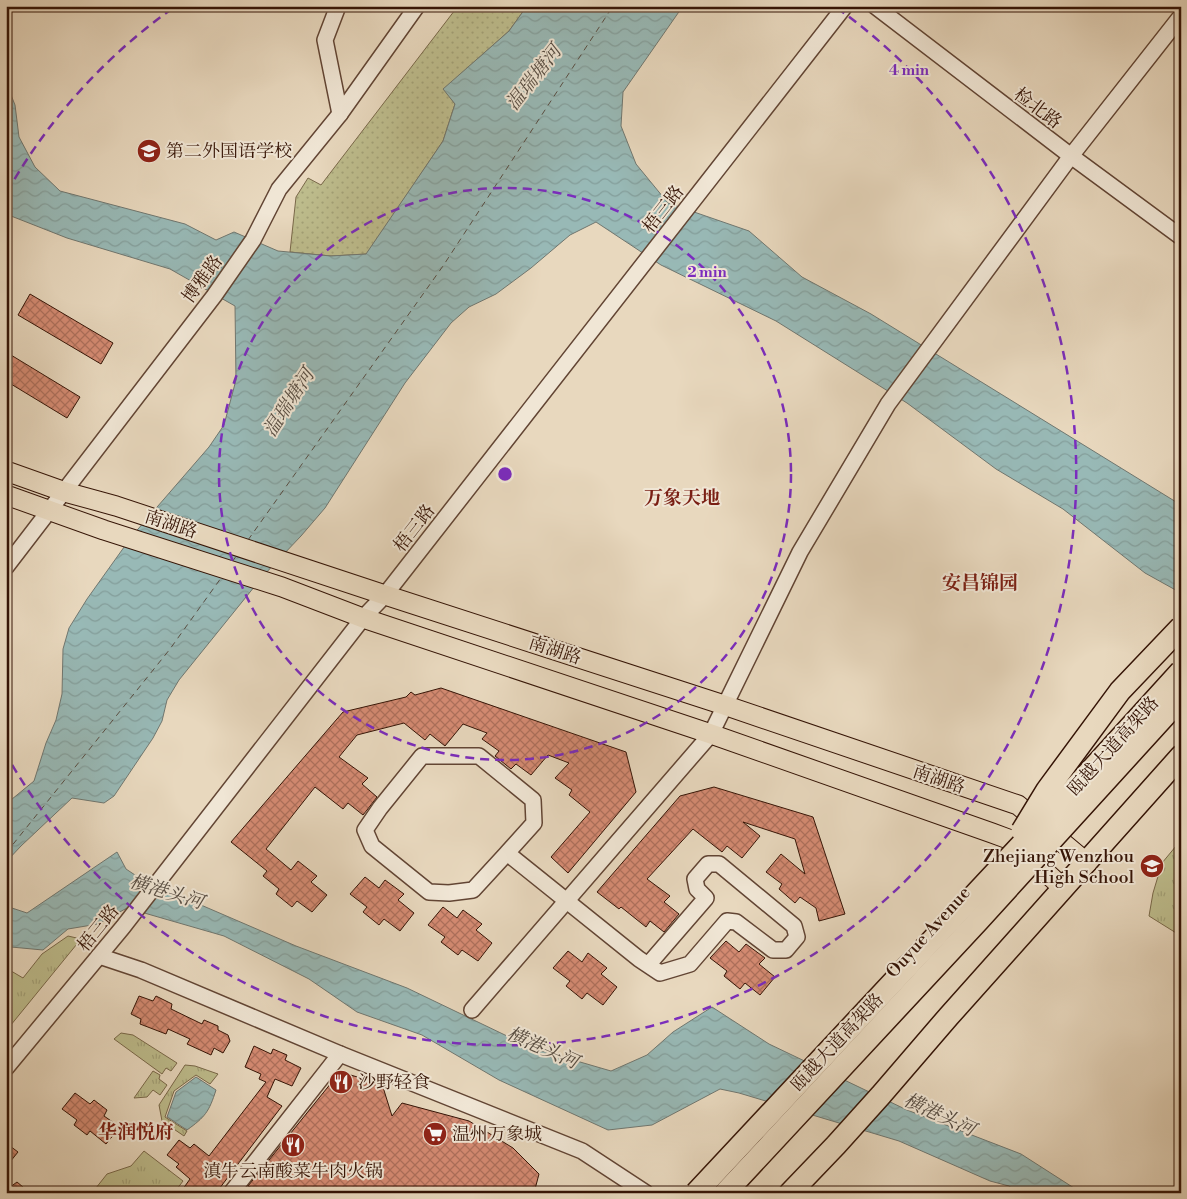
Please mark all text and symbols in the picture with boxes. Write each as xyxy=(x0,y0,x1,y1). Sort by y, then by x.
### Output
water label: 温瑞塘河 xyxy=(501,38,568,115)
text: 4 min xyxy=(889,61,930,80)
street label: 检北路 xyxy=(1009,83,1066,134)
school or university icon: 第二外国语学校 xyxy=(136,138,162,164)
place label: 第二外国语学校 xyxy=(166,140,292,163)
street label: 梧三路 xyxy=(638,181,689,238)
street label: 博雅路 xyxy=(177,251,228,308)
text: 2 min xyxy=(687,263,727,282)
water label: 温瑞塘河 xyxy=(258,362,321,441)
centre of rings xyxy=(496,465,514,483)
district label: 万象天地 xyxy=(644,486,720,510)
street label: 梧三路 xyxy=(389,500,440,557)
street label: 南湖路 xyxy=(142,505,200,544)
district label: 安昌锦园 xyxy=(942,571,1018,595)
street label: 南湖路 xyxy=(526,631,584,670)
street label: 瓯越大道高架路 xyxy=(1063,692,1164,801)
street label: 南湖路 xyxy=(910,760,968,799)
place label: Zhejiang Wenzhou High School xyxy=(983,845,1135,889)
school or university icon: Zhejiang Wenzhou High School xyxy=(1139,853,1165,879)
water label: 横港头河 xyxy=(127,869,209,915)
street label: Ouyue Avenue xyxy=(881,882,976,983)
street label: 梧三路 xyxy=(72,900,124,957)
street label: 瓯越大道高架路 xyxy=(786,988,889,1096)
water label: 横港头河 xyxy=(503,1021,585,1076)
restaurant icon: 沙野轻食 xyxy=(328,1069,354,1095)
place label: 沙野轻食 xyxy=(358,1071,430,1094)
water label: 横港头河 xyxy=(900,1088,982,1143)
district label: 华润悦府 xyxy=(98,1120,174,1144)
supermarket icon: 温州万象城 xyxy=(422,1121,448,1147)
place label: 温州万象城 xyxy=(452,1123,542,1146)
restaurant icon: 滇牛云南酸菜牛肉火锅 xyxy=(280,1132,306,1158)
place label: 滇牛云南酸菜牛肉火锅 xyxy=(203,1160,383,1183)

